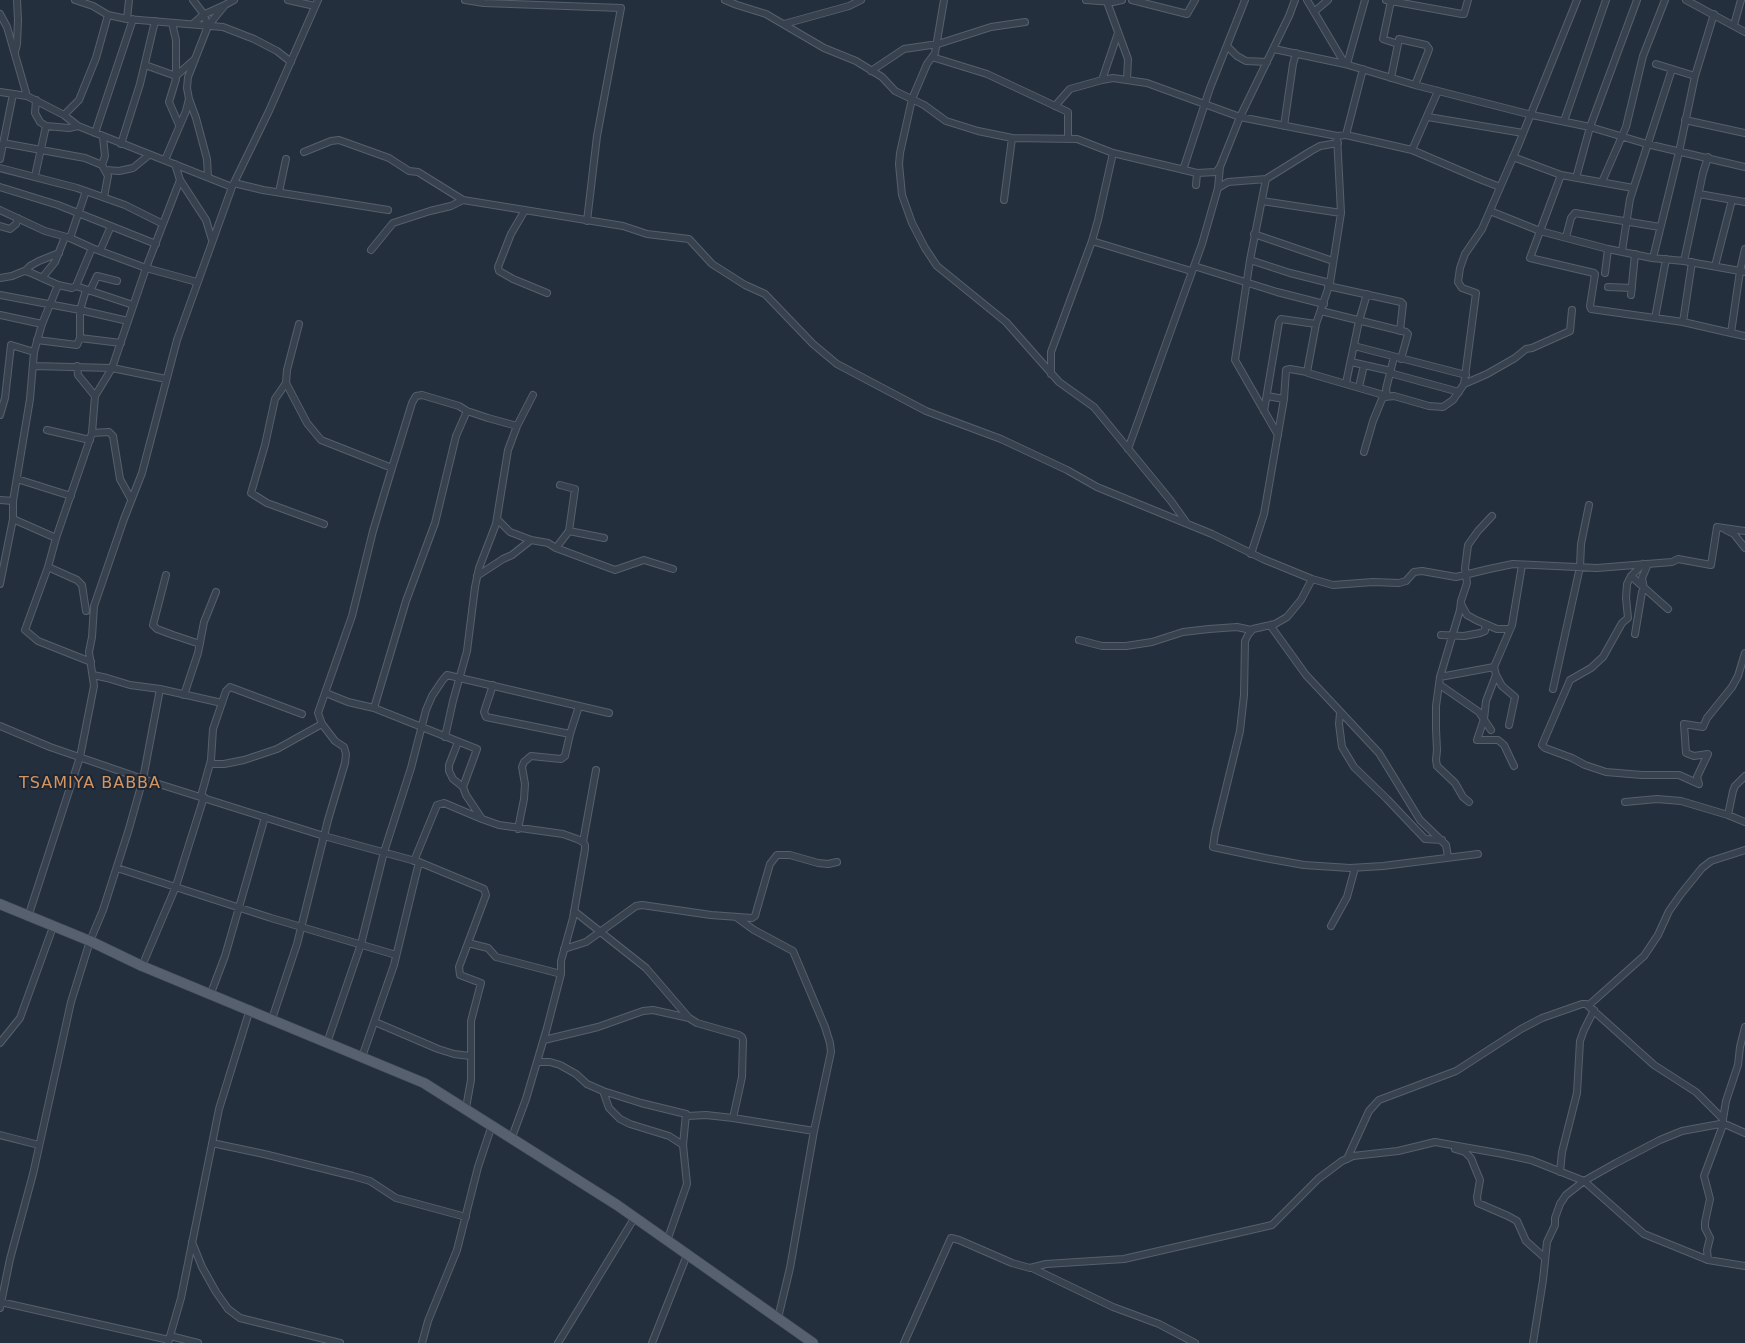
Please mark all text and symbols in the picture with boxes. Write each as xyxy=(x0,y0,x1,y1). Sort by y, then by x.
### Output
district label: TSAMIYA BABBA xyxy=(17,774,163,794)

